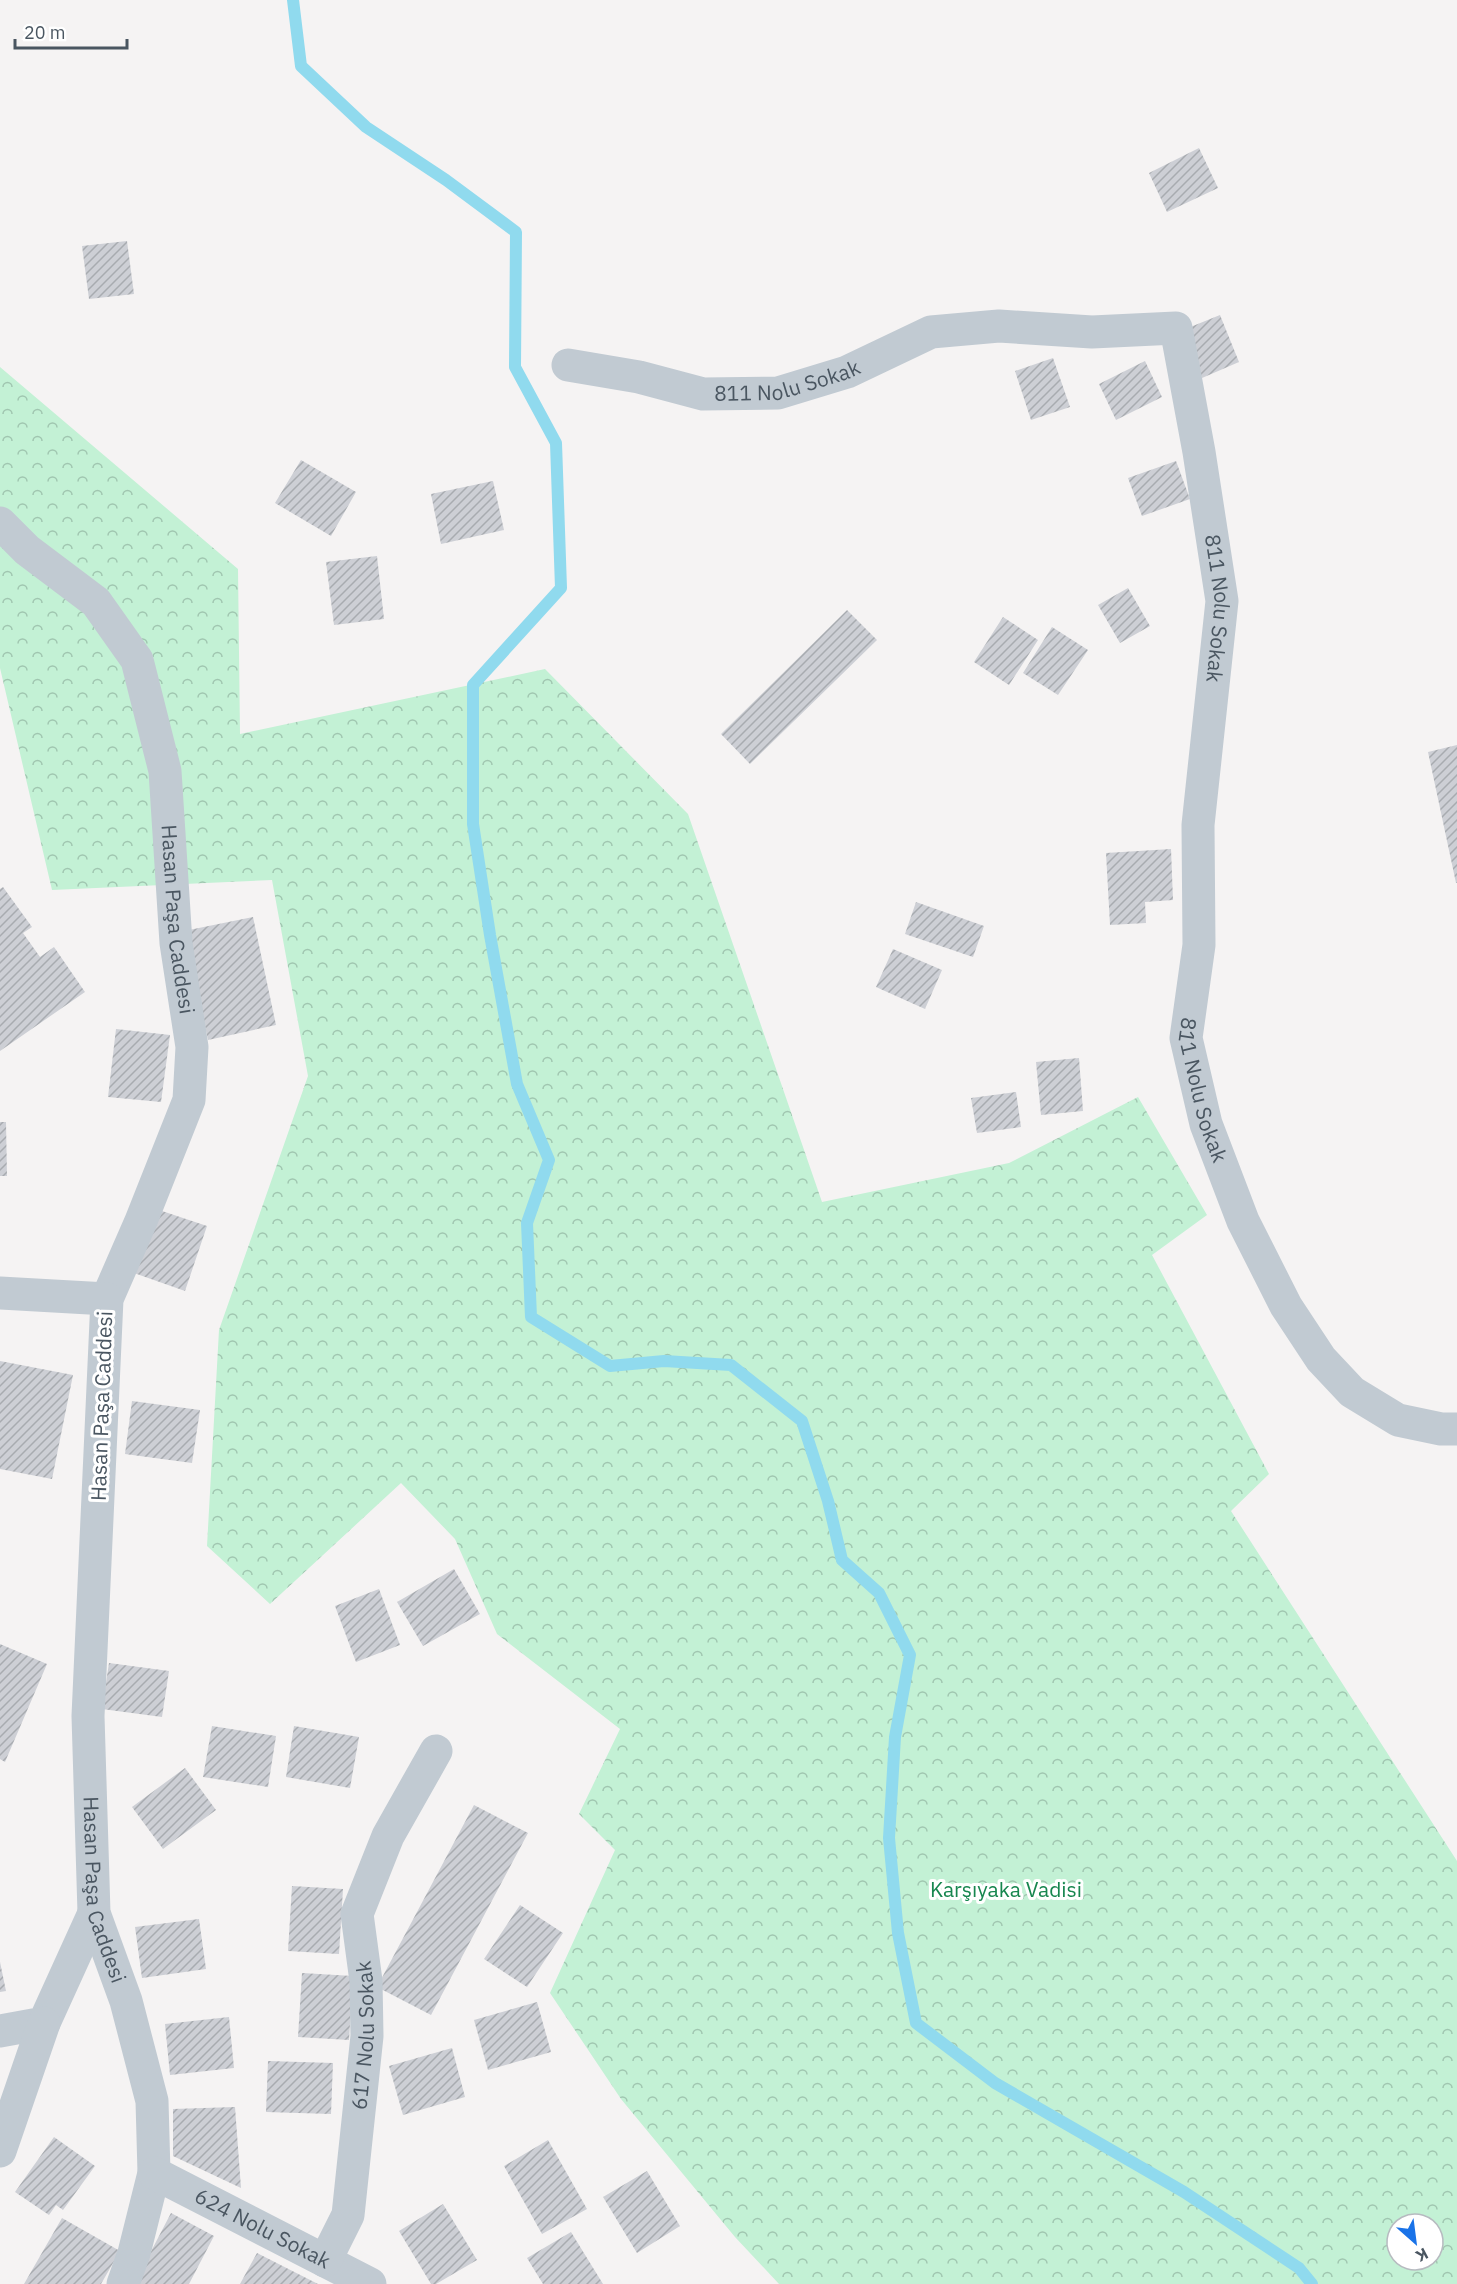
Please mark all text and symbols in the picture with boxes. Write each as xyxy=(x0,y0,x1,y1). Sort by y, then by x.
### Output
scale bar xyxy=(15,12,128,50)
text: 20 m xyxy=(24,21,66,44)
street label: 811 Nolu Sokak xyxy=(714,353,865,407)
street label: 811 Nolu Sokak xyxy=(1199,532,1237,684)
street label: Hasan Paşa Caddesi xyxy=(155,824,202,1016)
street label: 811 Nolu Sokak xyxy=(1172,1016,1234,1166)
street label: Hasan Paşa Caddesi xyxy=(84,1310,118,1501)
street label: Hasan Paşa Caddesi xyxy=(77,1796,133,1987)
park label: Karşıyaka Vadisi xyxy=(930,1875,1082,1903)
street label: 617 Nolu Sokak xyxy=(344,1959,380,2111)
street label: 624 Nolu Sokak xyxy=(190,2181,336,2274)
north arrow xyxy=(1385,2212,1445,2272)
text: K xyxy=(1412,2244,1432,2267)

